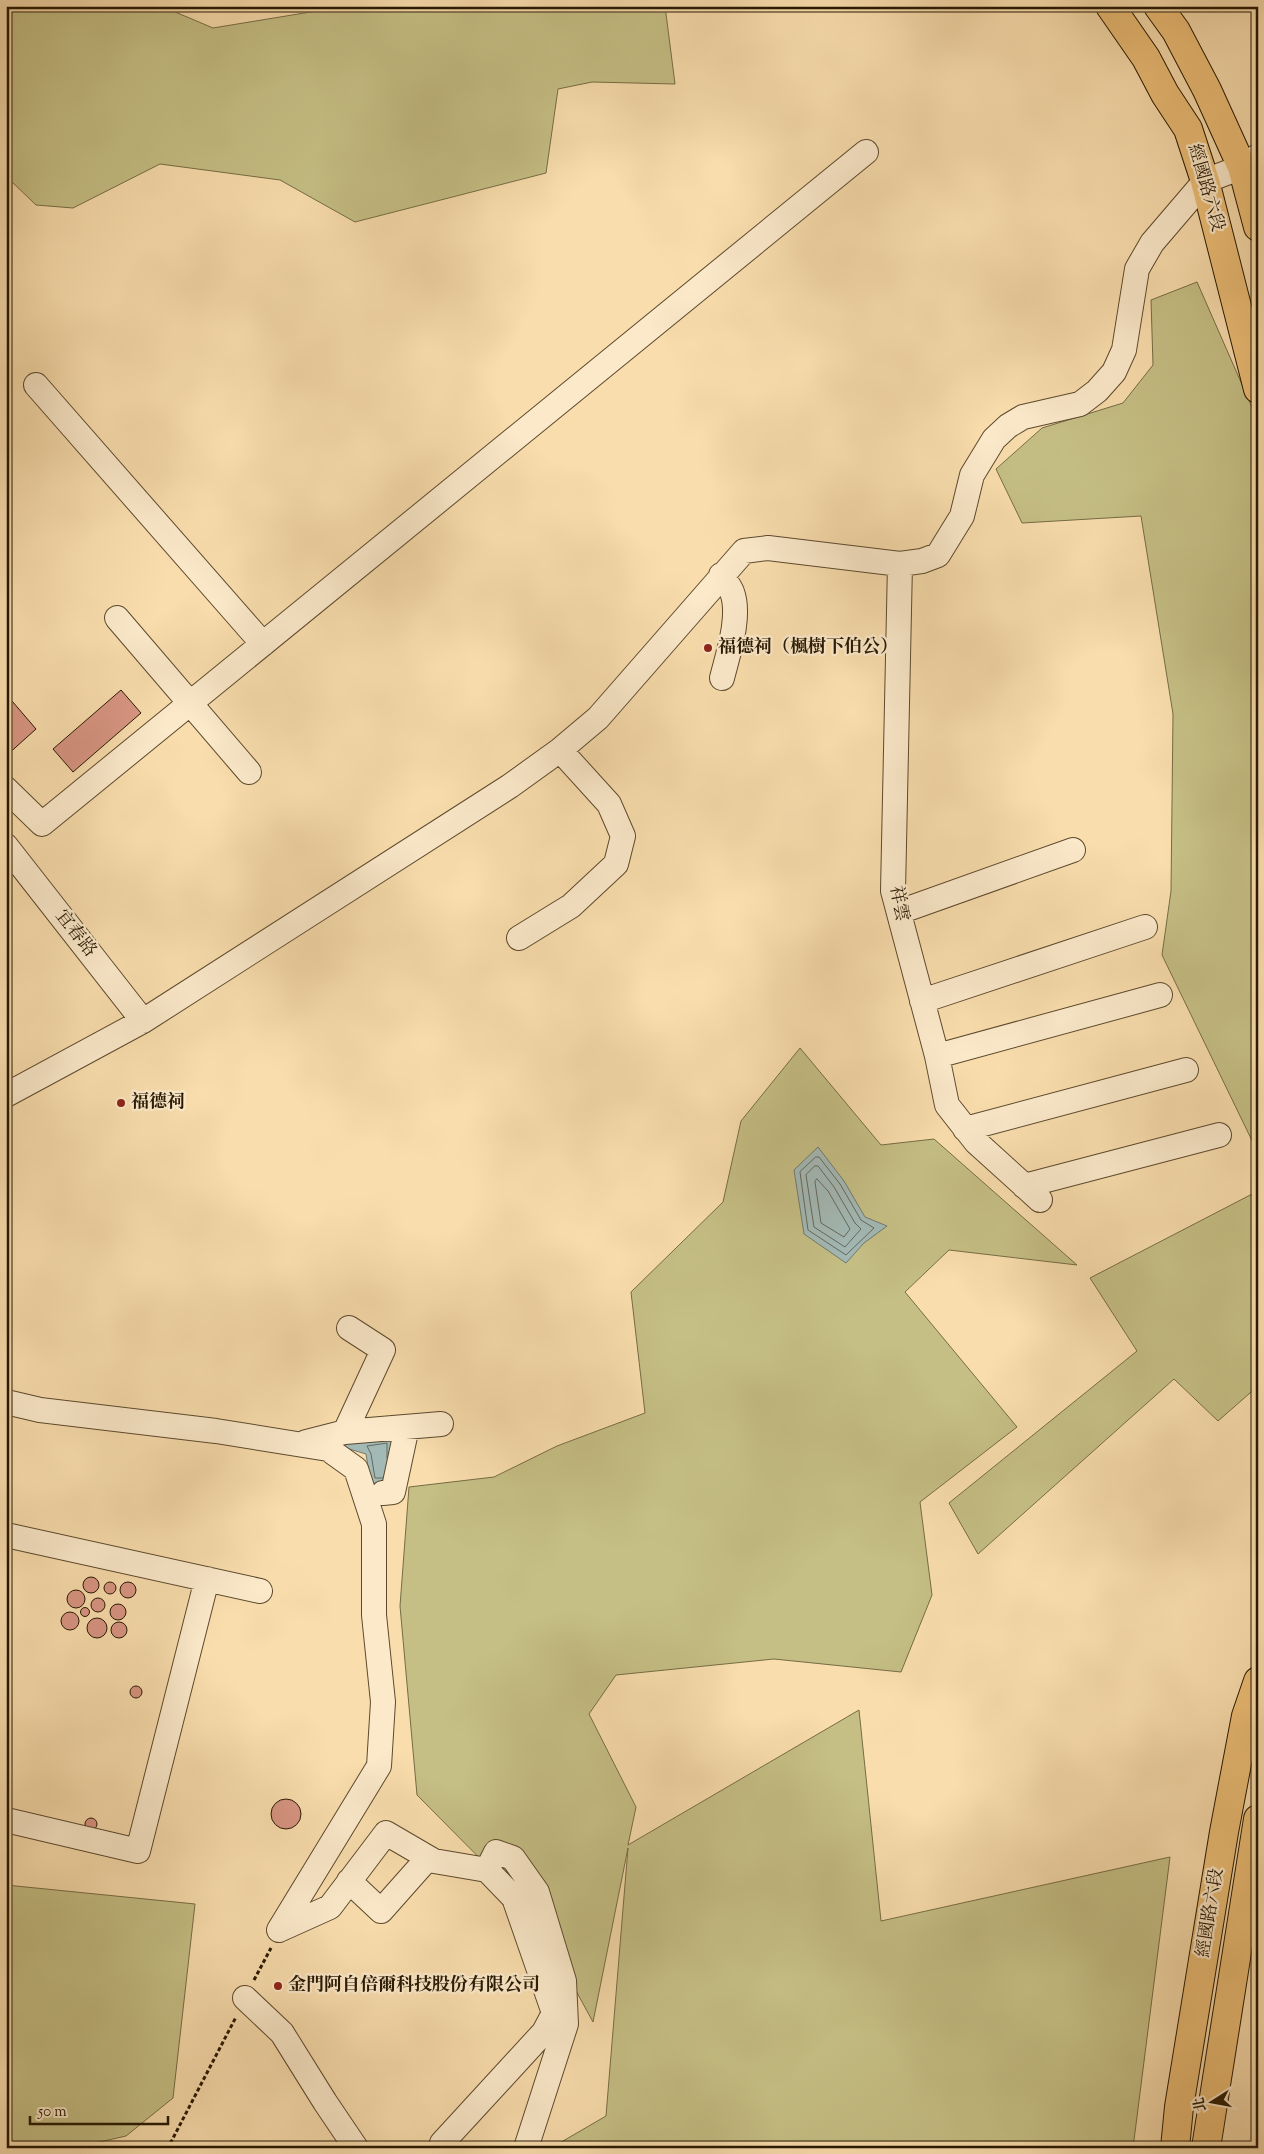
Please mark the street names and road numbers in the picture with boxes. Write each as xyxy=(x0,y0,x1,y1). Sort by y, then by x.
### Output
street label: 經國路六段 xyxy=(1180,141,1230,235)
street label: 祥雲 xyxy=(882,884,914,924)
street label: 宜春路 xyxy=(48,905,102,963)
street label: 經國路六段 xyxy=(1191,1867,1231,1959)

